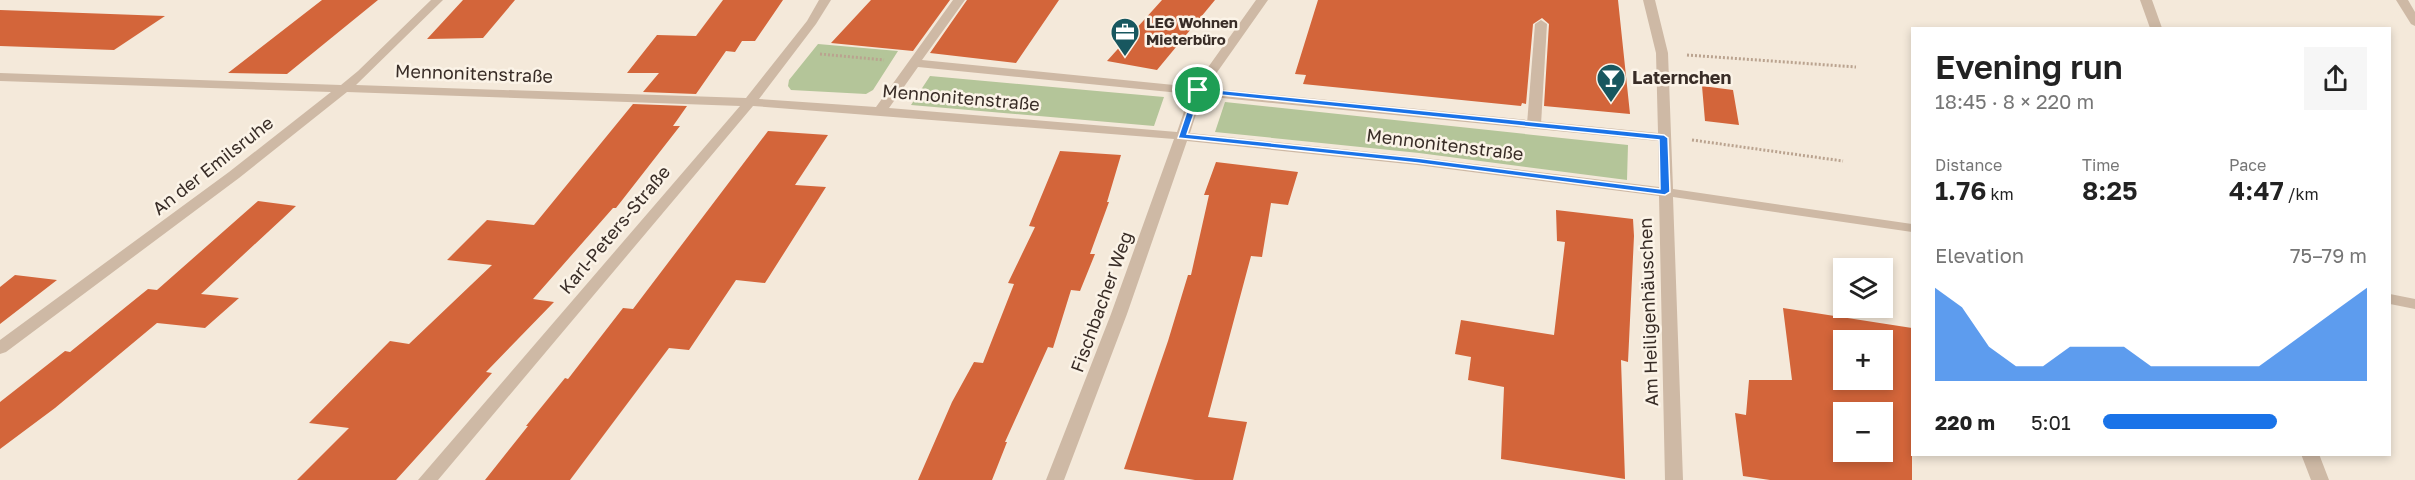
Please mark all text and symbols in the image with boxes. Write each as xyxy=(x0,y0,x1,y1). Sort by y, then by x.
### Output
place label: LEG Wohnen Mieterbüro xyxy=(1146,13,1238,48)
office icon: LEG Wohnen Mieterbüro xyxy=(1109,16,1141,58)
text: Evening run xyxy=(1935,47,2123,86)
button: share xyxy=(2304,47,2367,110)
street label: Mennonitenstraße xyxy=(395,59,553,87)
bar icon: Laternchen xyxy=(1595,62,1627,104)
pin xyxy=(1172,64,1223,115)
place label: Laternchen xyxy=(1632,66,1731,88)
icon: arrive xyxy=(1181,73,1214,106)
street label: Mennonitenstraße xyxy=(881,79,1041,115)
text: 18:45 · 8 × 220 m xyxy=(1935,89,2094,113)
street label: An der Emilsruhe xyxy=(148,111,277,219)
street label: Mennonitenstraße xyxy=(1365,123,1525,165)
text: Distance xyxy=(1935,155,2002,175)
text: Time xyxy=(2082,155,2120,175)
text: Pace xyxy=(2229,155,2266,175)
street label: Karl-Peters-Straße xyxy=(554,161,674,298)
text: 1.76 xyxy=(1935,175,1986,206)
text: 8:25 xyxy=(2082,175,2138,206)
text: 4:47 xyxy=(2229,175,2284,206)
text: km xyxy=(1986,184,2014,204)
text: /km xyxy=(2284,184,2319,204)
street label: Am Heiligenhäuschen xyxy=(1634,217,1662,407)
street label: Fischbacher Weg xyxy=(1065,228,1137,375)
text: Elevation xyxy=(1935,243,2024,267)
text: 75–79 m xyxy=(2290,243,2367,267)
map controls xyxy=(1833,258,1893,462)
button: layers xyxy=(1833,258,1893,318)
button: + xyxy=(1833,330,1893,390)
button: − xyxy=(1833,402,1893,462)
text: 220 m xyxy=(1935,410,1995,434)
text: 5:01 xyxy=(2031,410,2071,434)

